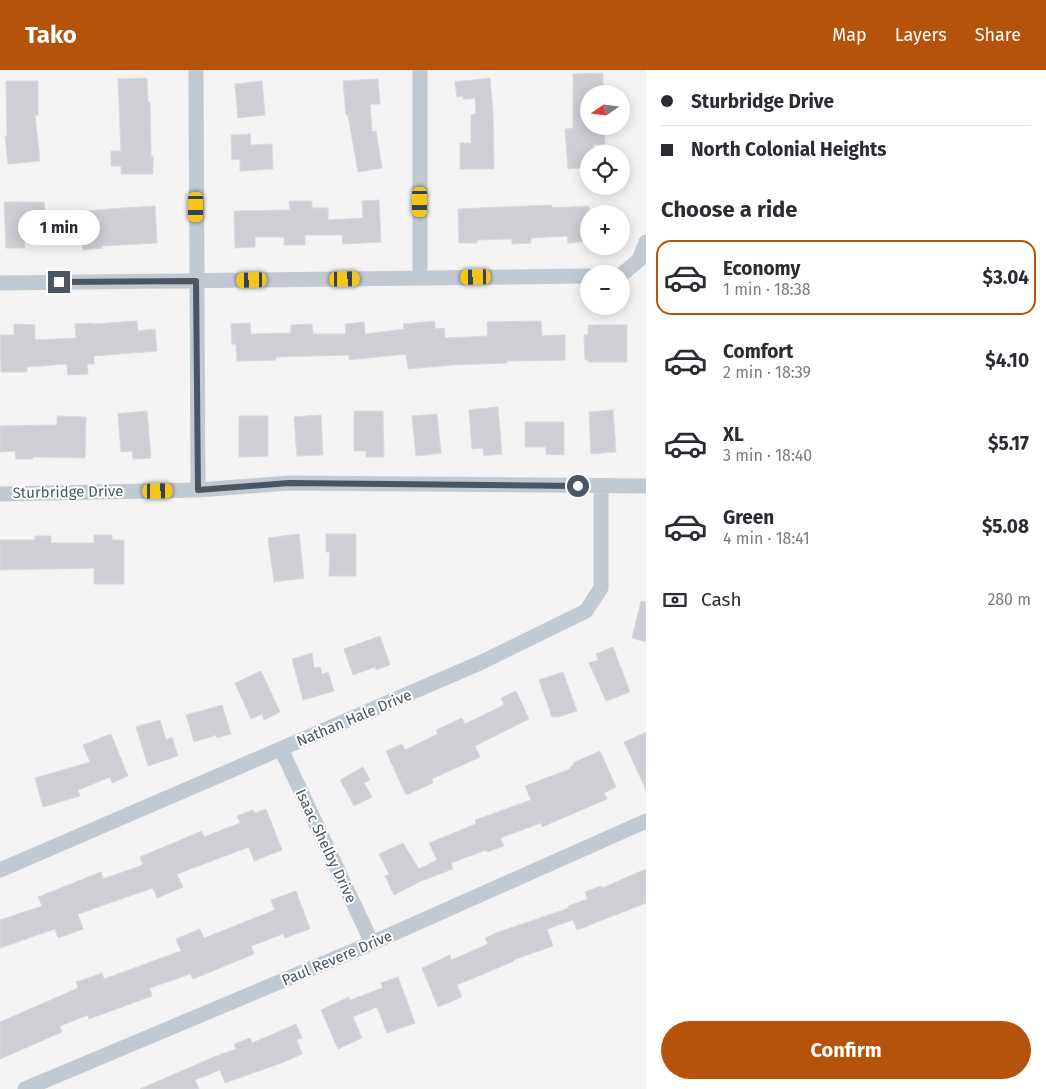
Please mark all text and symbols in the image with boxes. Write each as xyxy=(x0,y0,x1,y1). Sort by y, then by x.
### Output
text: Tako xyxy=(25,21,77,49)
text: Map xyxy=(832,24,867,46)
text: Layers xyxy=(895,24,947,46)
text: Share xyxy=(975,24,1021,46)
north arrow xyxy=(580,85,630,135)
map controls xyxy=(580,85,630,315)
text: Sturbridge Drive xyxy=(691,90,834,113)
text: North Colonial Heights xyxy=(691,138,887,161)
button: locate xyxy=(580,145,630,195)
car xyxy=(412,187,427,217)
car xyxy=(188,192,203,222)
text: Choose a ride xyxy=(661,196,797,223)
button: + xyxy=(580,205,630,255)
callout: 1 min xyxy=(18,210,100,244)
text: 1 min xyxy=(40,218,78,237)
icon: car xyxy=(663,255,708,300)
text: Economy xyxy=(723,257,800,280)
button: − xyxy=(580,265,630,315)
text: $3.04 xyxy=(983,266,1029,289)
car xyxy=(460,269,491,285)
route end xyxy=(48,271,70,293)
car xyxy=(329,271,360,287)
car xyxy=(236,272,267,288)
text: 1 min · 18:38 xyxy=(723,280,811,299)
icon: car xyxy=(663,338,708,383)
text: Comfort xyxy=(723,340,793,363)
text: $4.10 xyxy=(985,349,1029,372)
text: 2 min · 18:39 xyxy=(723,363,811,382)
icon: car xyxy=(663,421,708,466)
text: XL xyxy=(723,423,744,446)
text: $5.17 xyxy=(988,432,1029,455)
text: 3 min · 18:40 xyxy=(723,446,812,465)
route start xyxy=(567,475,589,497)
street label: Sturbridge Drive xyxy=(12,482,124,502)
car xyxy=(142,483,173,499)
icon: car xyxy=(663,504,708,549)
text: Green xyxy=(723,506,774,529)
text: $5.08 xyxy=(982,515,1029,538)
text: 4 min · 18:41 xyxy=(723,529,810,548)
icon: cash xyxy=(661,586,689,614)
text: Cash xyxy=(701,588,742,611)
text: 280 m xyxy=(987,590,1031,609)
street label: Nathan Hale Drive xyxy=(294,686,414,750)
street label: Isaac Shelby Drive xyxy=(292,786,360,906)
street label: Paul Revere Drive xyxy=(279,927,395,989)
button: Confirm xyxy=(661,1021,1031,1079)

